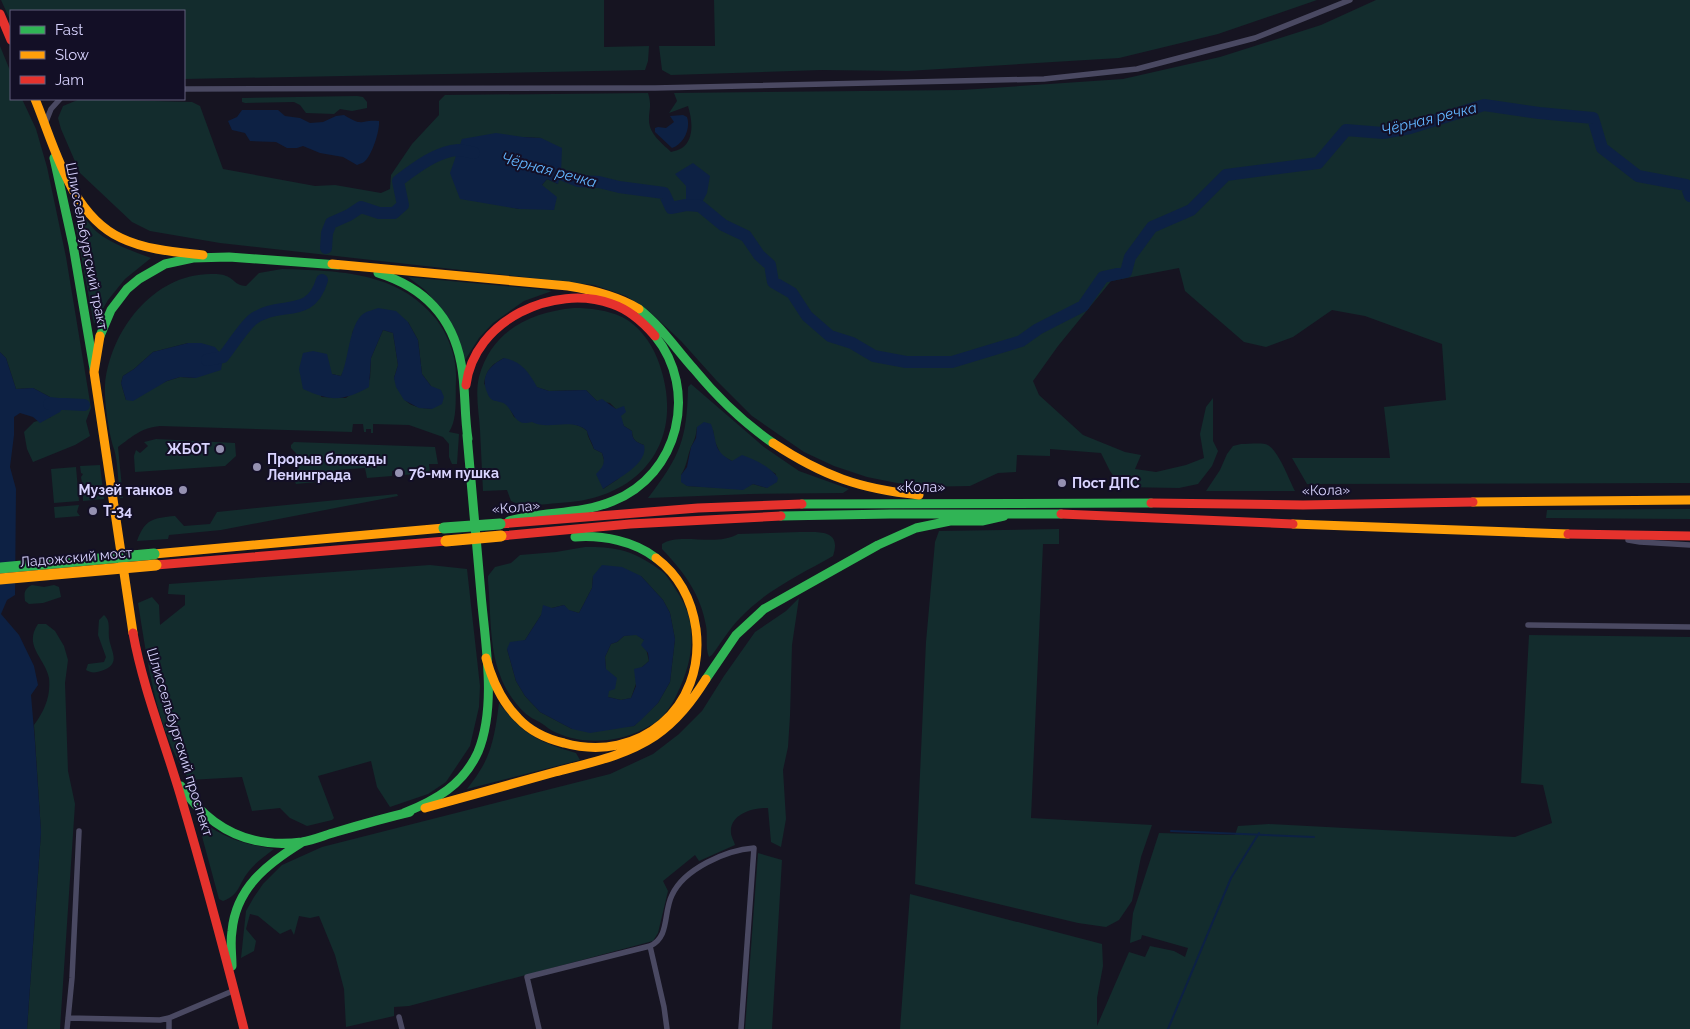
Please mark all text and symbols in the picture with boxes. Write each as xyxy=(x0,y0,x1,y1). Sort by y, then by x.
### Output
legend xyxy=(10,10,185,100)
text: Fast xyxy=(55,21,83,39)
text: Slow xyxy=(55,46,89,64)
text: Jam xyxy=(55,71,84,89)
water label: Чёрная речка xyxy=(1379,98,1479,140)
water label: Чёрная речка xyxy=(499,149,599,191)
street label: Шлиссельбургский тракт xyxy=(63,161,111,331)
place label: ЖБОТ xyxy=(167,441,210,457)
marker: ЖБОТ xyxy=(214,443,226,455)
place label: Прорыв блокады Ленинграда xyxy=(267,451,386,483)
marker: Прорыв блокады Ленинграда xyxy=(251,461,263,473)
place label: 76-мм пушка xyxy=(409,465,499,481)
marker: 76-мм пушка xyxy=(393,467,405,479)
place label: Пост ДПС xyxy=(1072,475,1140,491)
marker: Пост ДПС xyxy=(1056,477,1068,489)
street label: «Кола» xyxy=(897,479,945,495)
place label: Музей танков xyxy=(78,482,173,498)
street label: «Кола» xyxy=(1302,482,1350,498)
marker: Музей танков xyxy=(177,484,189,496)
street label: «Кола» xyxy=(491,497,541,517)
place label: Т-34 xyxy=(103,503,132,519)
marker: Т-34 xyxy=(87,505,99,517)
street label: Ладожский мост xyxy=(19,544,133,570)
street label: Шлиссельбургский проспект xyxy=(144,646,216,838)

